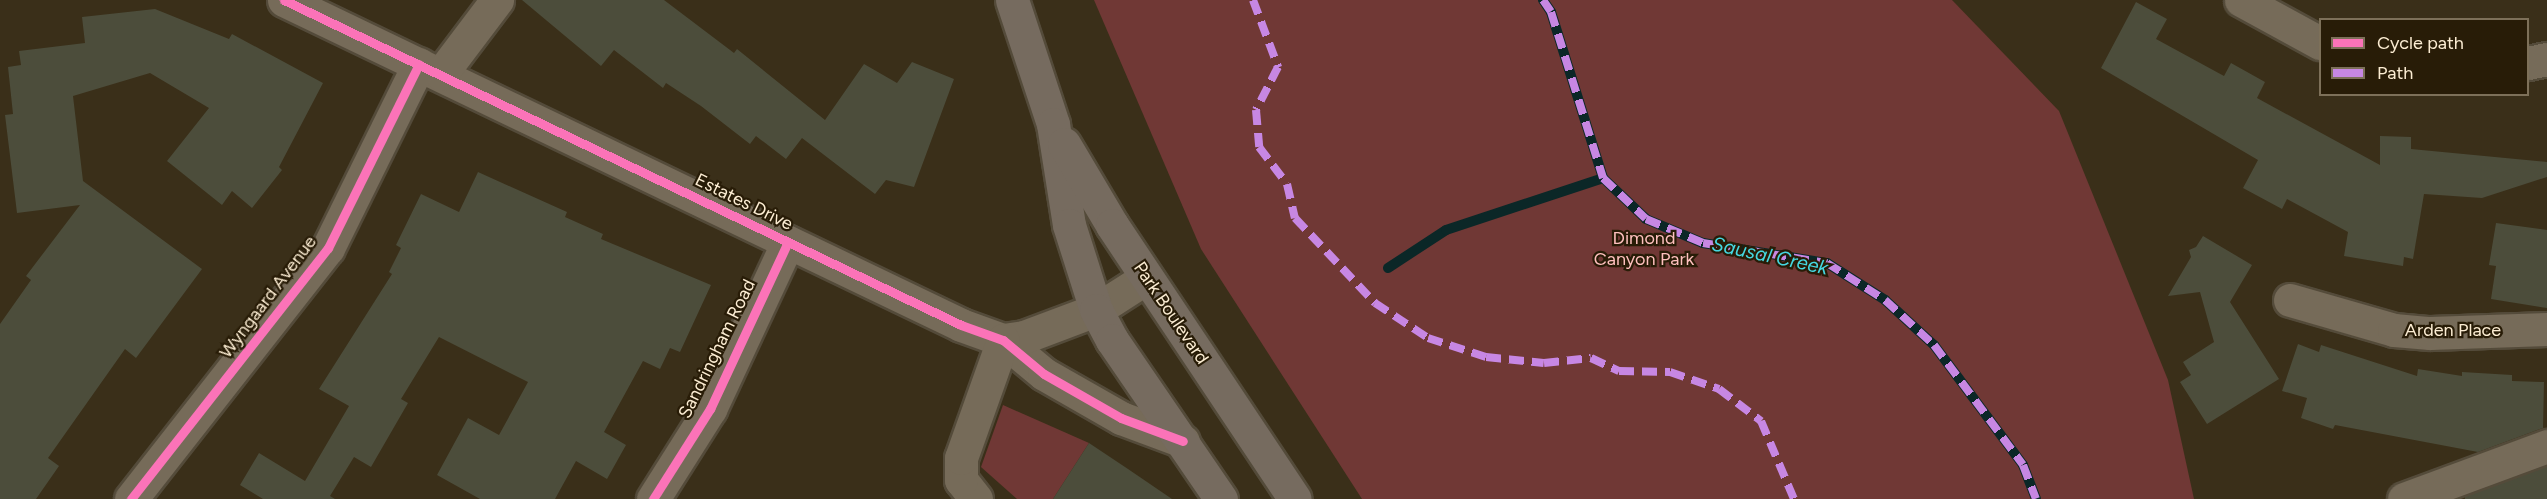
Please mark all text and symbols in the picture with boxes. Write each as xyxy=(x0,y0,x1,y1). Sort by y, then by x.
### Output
legend xyxy=(2319,18,2529,96)
text: Cycle path xyxy=(2377,32,2464,54)
text: Path xyxy=(2377,62,2413,84)
street label: Estates Drive xyxy=(692,169,796,235)
park label: Dimond Canyon Park xyxy=(1594,228,1694,270)
street label: Wyngaard Avenue xyxy=(215,232,321,362)
water label: Sausal Creek xyxy=(1710,232,1830,280)
street label: Park Boulevard xyxy=(1129,258,1213,368)
street label: Sandringham Road xyxy=(674,276,760,422)
street label: Arden Place xyxy=(2405,319,2501,341)

